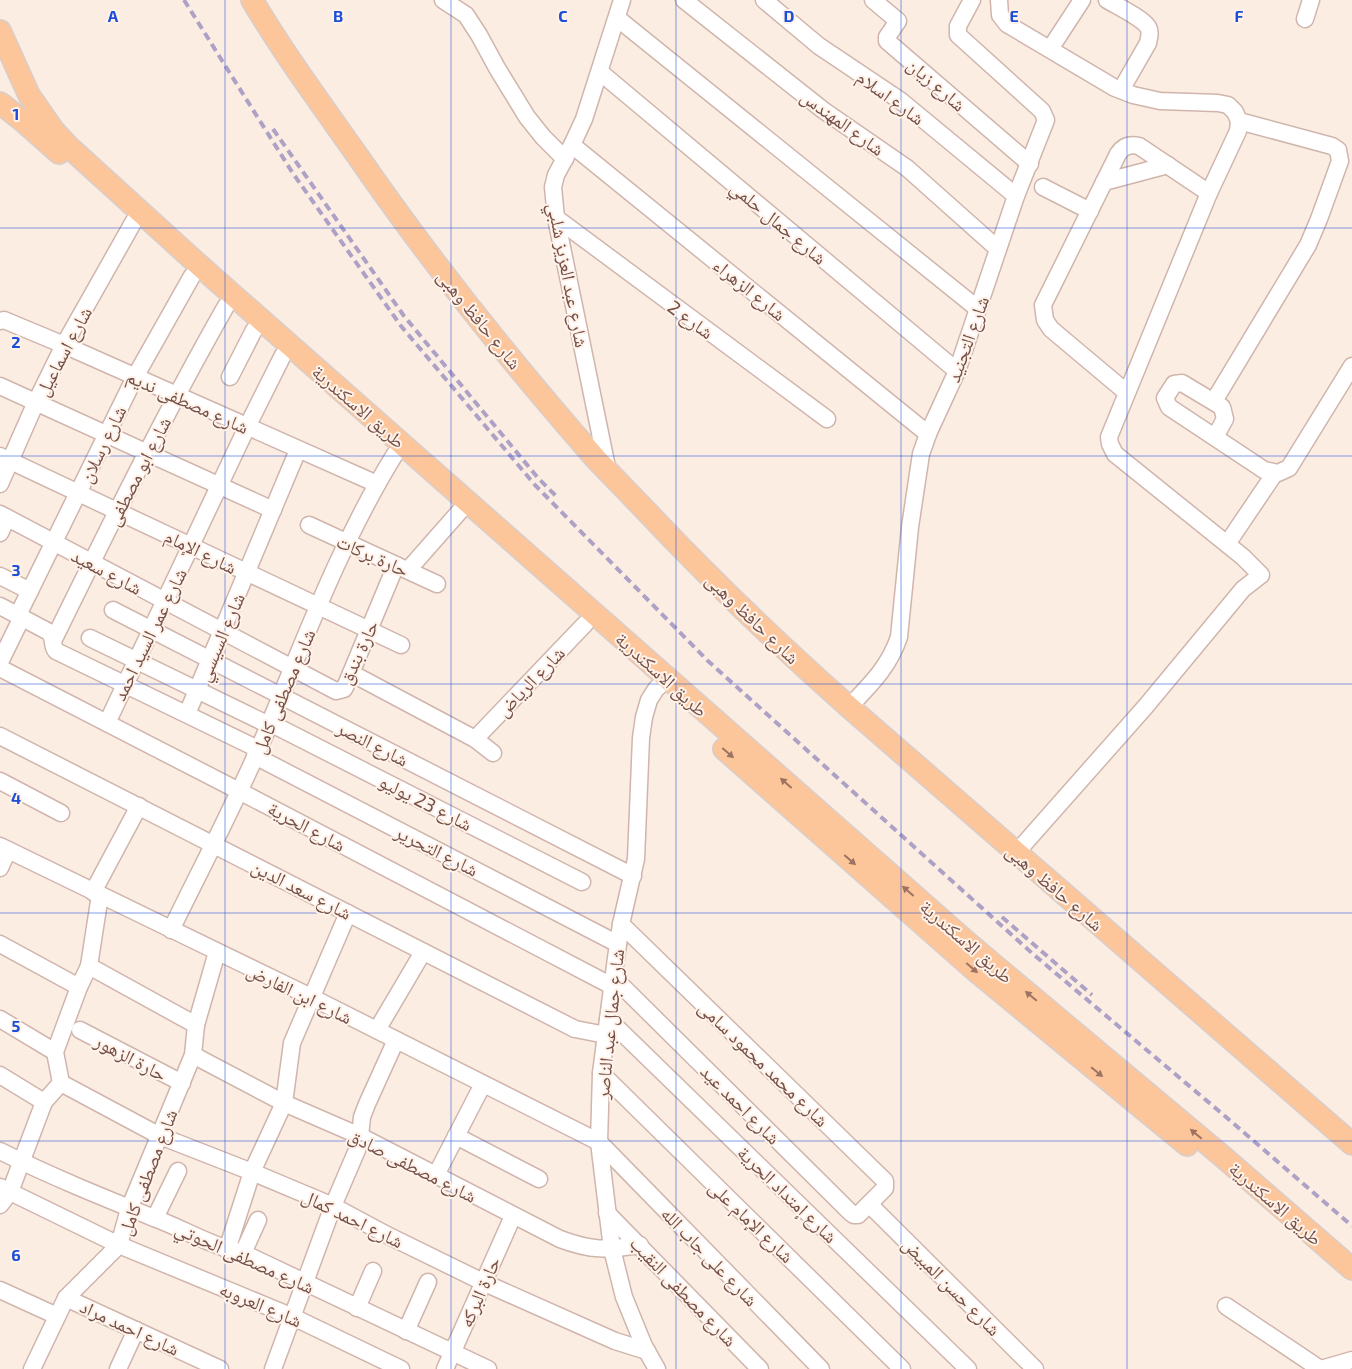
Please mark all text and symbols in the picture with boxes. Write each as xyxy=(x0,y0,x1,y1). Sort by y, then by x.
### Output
text: A xyxy=(108,6,119,25)
text: B xyxy=(333,6,343,25)
text: C xyxy=(558,6,568,25)
text: D xyxy=(784,6,795,25)
text: E xyxy=(1009,6,1019,25)
text: F xyxy=(1235,6,1244,25)
street label: شارع زيان xyxy=(902,52,971,116)
street label: شارع اسلام xyxy=(851,65,929,132)
street label: شارع المهندس xyxy=(796,84,889,161)
text: 1 xyxy=(13,104,19,123)
street label: شارع جمال حلمي xyxy=(723,175,832,273)
street label: شارع عبد العزيز شلبي xyxy=(539,201,594,350)
street label: شارع الزهراء xyxy=(708,253,791,326)
street label: شارع حافظ وهبى xyxy=(432,265,527,374)
street label: شارع التجنيد xyxy=(941,293,994,385)
street label: شارع 2 xyxy=(663,295,718,344)
street label: شارع اسماعيل xyxy=(30,302,97,400)
text: 2 xyxy=(11,332,21,351)
street label: طريق الاسكندرية xyxy=(307,359,410,453)
street label: شارع مصطفى نديم xyxy=(123,364,253,440)
street label: شارع رسلان xyxy=(73,402,131,487)
street label: شارع ابو مصطفى xyxy=(101,413,176,530)
street label: شارع الإمام xyxy=(160,524,241,581)
street label: حارة بركات xyxy=(333,529,413,582)
street label: شارع سعيد xyxy=(67,543,146,600)
text: 3 xyxy=(11,560,21,579)
street label: شارع عمر السيد احمد xyxy=(107,564,192,704)
street label: شارع حافظ وهبى xyxy=(701,568,805,669)
street label: شارع السيسي xyxy=(191,589,253,687)
street label: حارة بندق xyxy=(333,616,384,688)
street label: شارع مصطفى كامل xyxy=(246,625,320,757)
street label: طريق الاسكندرية xyxy=(611,627,713,722)
street label: شارع الرياض xyxy=(491,641,570,722)
street label: شارع النصر xyxy=(332,715,412,772)
one-way arrow xyxy=(722,747,734,759)
street label: شارع 23 يوليو xyxy=(375,769,476,836)
one-way arrow xyxy=(779,778,792,789)
text: 4 xyxy=(11,788,21,807)
street label: شارع الحرية xyxy=(264,796,350,857)
street label: شارع التحرير xyxy=(390,819,482,882)
street label: شارع حافظ وهبى xyxy=(1001,839,1108,936)
street label: شارع سعد الدين xyxy=(248,854,356,925)
one-way arrow xyxy=(843,855,856,866)
one-way arrow xyxy=(901,885,914,896)
street label: طريق الاسكندرية xyxy=(915,894,1018,988)
street label: شارع جمال عبد الناصر xyxy=(590,948,629,1101)
street label: شارع ابن الفارض xyxy=(243,958,356,1029)
one-way arrow xyxy=(965,962,977,974)
one-way arrow xyxy=(1026,990,1038,1002)
street label: شارع محمد محمود سامى xyxy=(693,995,834,1132)
text: 5 xyxy=(12,1016,21,1035)
street label: حارة الزهور xyxy=(90,1028,171,1086)
street label: شارع احمد عيد xyxy=(696,1059,786,1149)
one-way arrow xyxy=(1090,1066,1103,1077)
street label: شارع مصطفى كامل xyxy=(112,1106,182,1239)
street label: شارع مصطفى صادق xyxy=(345,1123,481,1208)
one-way arrow xyxy=(1190,1129,1203,1140)
street label: شارع إمتداد الحرية xyxy=(731,1141,843,1250)
street label: طريق الاسكندرية xyxy=(1224,1156,1327,1250)
street label: شارع الإمام على xyxy=(703,1175,799,1269)
street label: شارع احمد كمال xyxy=(298,1184,407,1253)
street label: شارع على جاب الله xyxy=(656,1201,763,1311)
street label: شارع مصطفى الحوتي xyxy=(170,1216,318,1302)
street label: شارع مصطفى النقيب xyxy=(625,1231,742,1352)
street label: شارع حسن المبيض xyxy=(897,1232,1006,1341)
text: 6 xyxy=(11,1245,21,1264)
street label: حارة البركه xyxy=(453,1253,506,1331)
street label: شارع العروبه xyxy=(216,1276,306,1333)
street label: شارع احمد مراد xyxy=(76,1294,183,1361)

